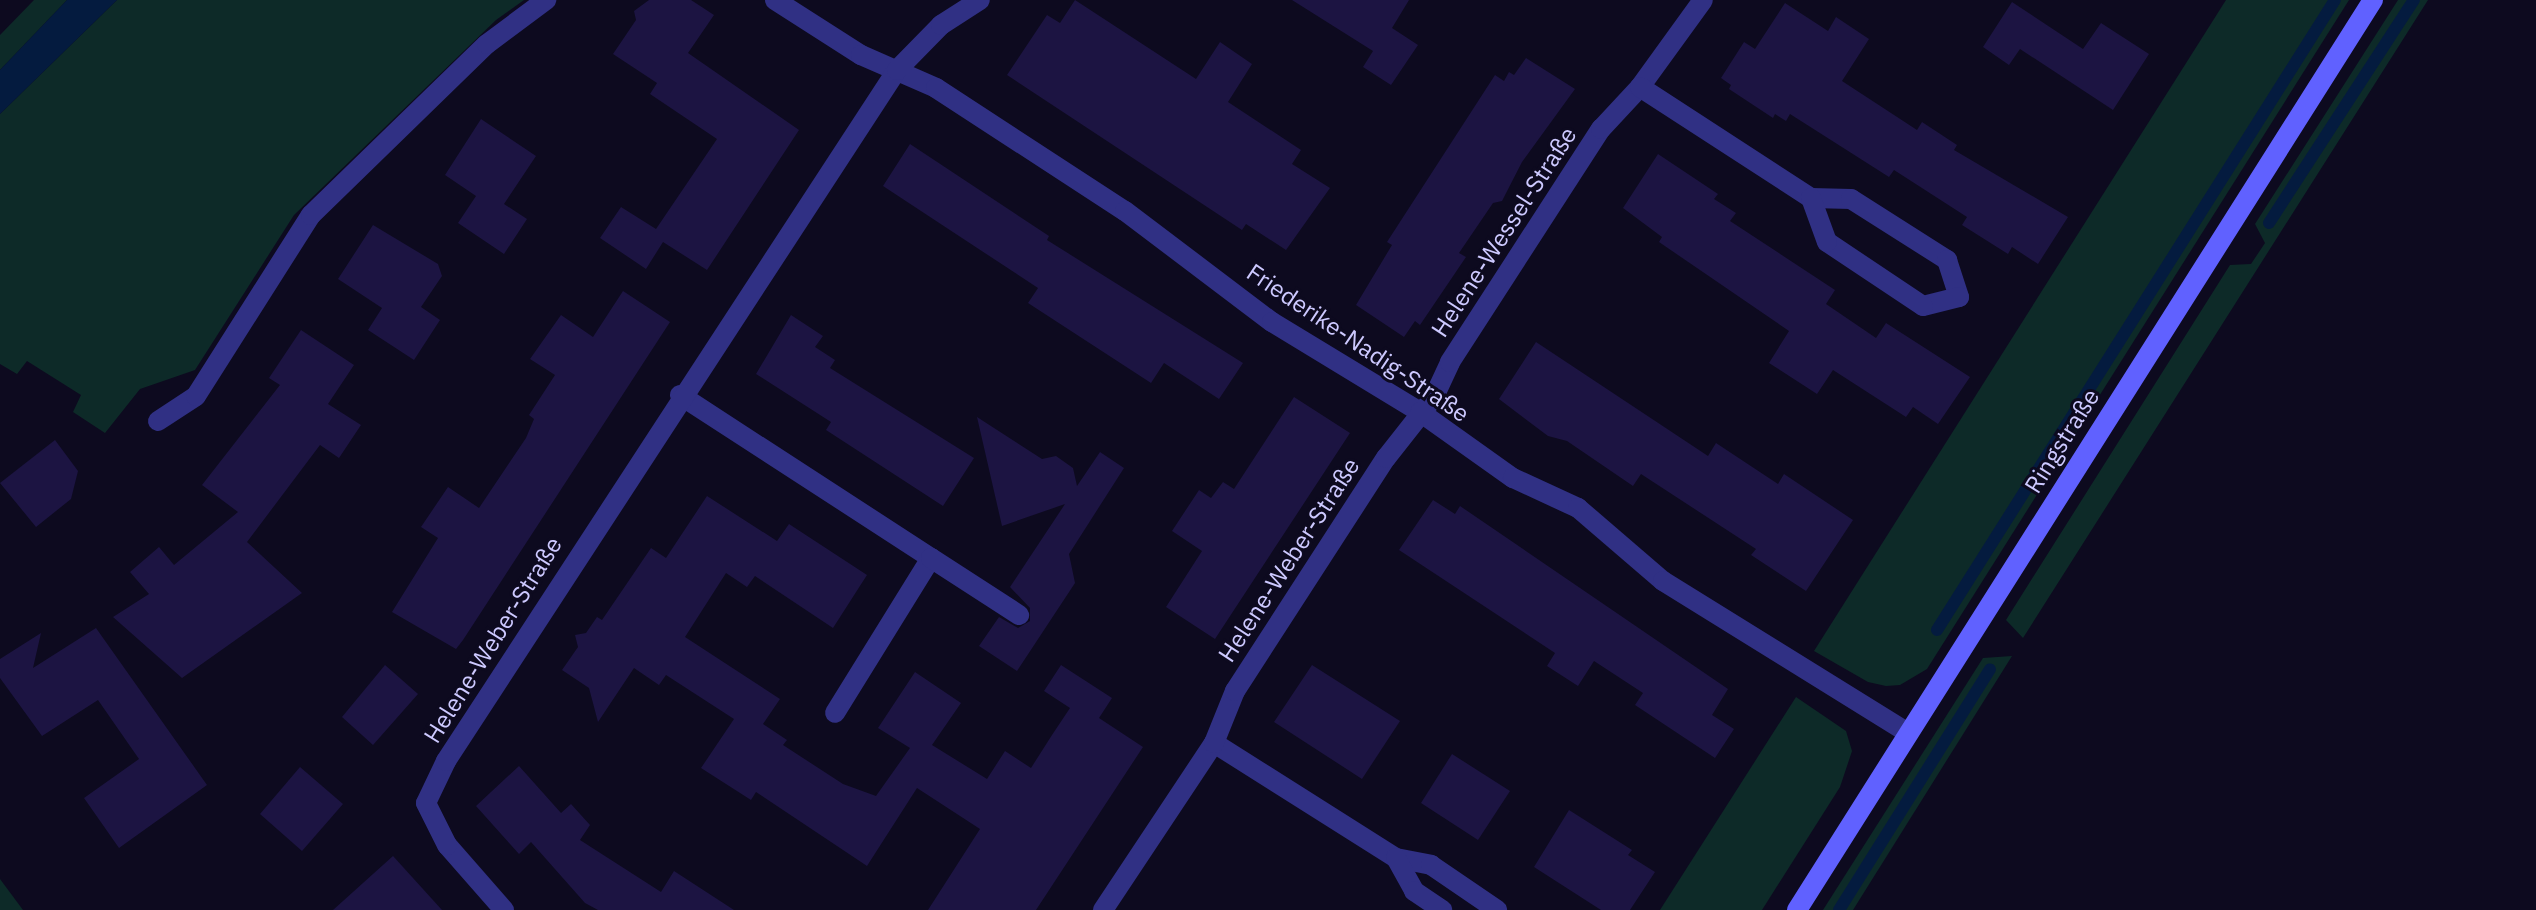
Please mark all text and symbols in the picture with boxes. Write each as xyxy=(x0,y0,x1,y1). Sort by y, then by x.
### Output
street label: Helene-Wessel-Straße xyxy=(1425,122,1583,342)
street label: Friederike-Nadig-Straße xyxy=(1241,258,1475,428)
street label: Ringstraße xyxy=(2019,383,2105,499)
street label: Helene-Weber-Straße xyxy=(1212,453,1366,667)
street label: Helene-Weber-Straße xyxy=(418,532,568,748)

